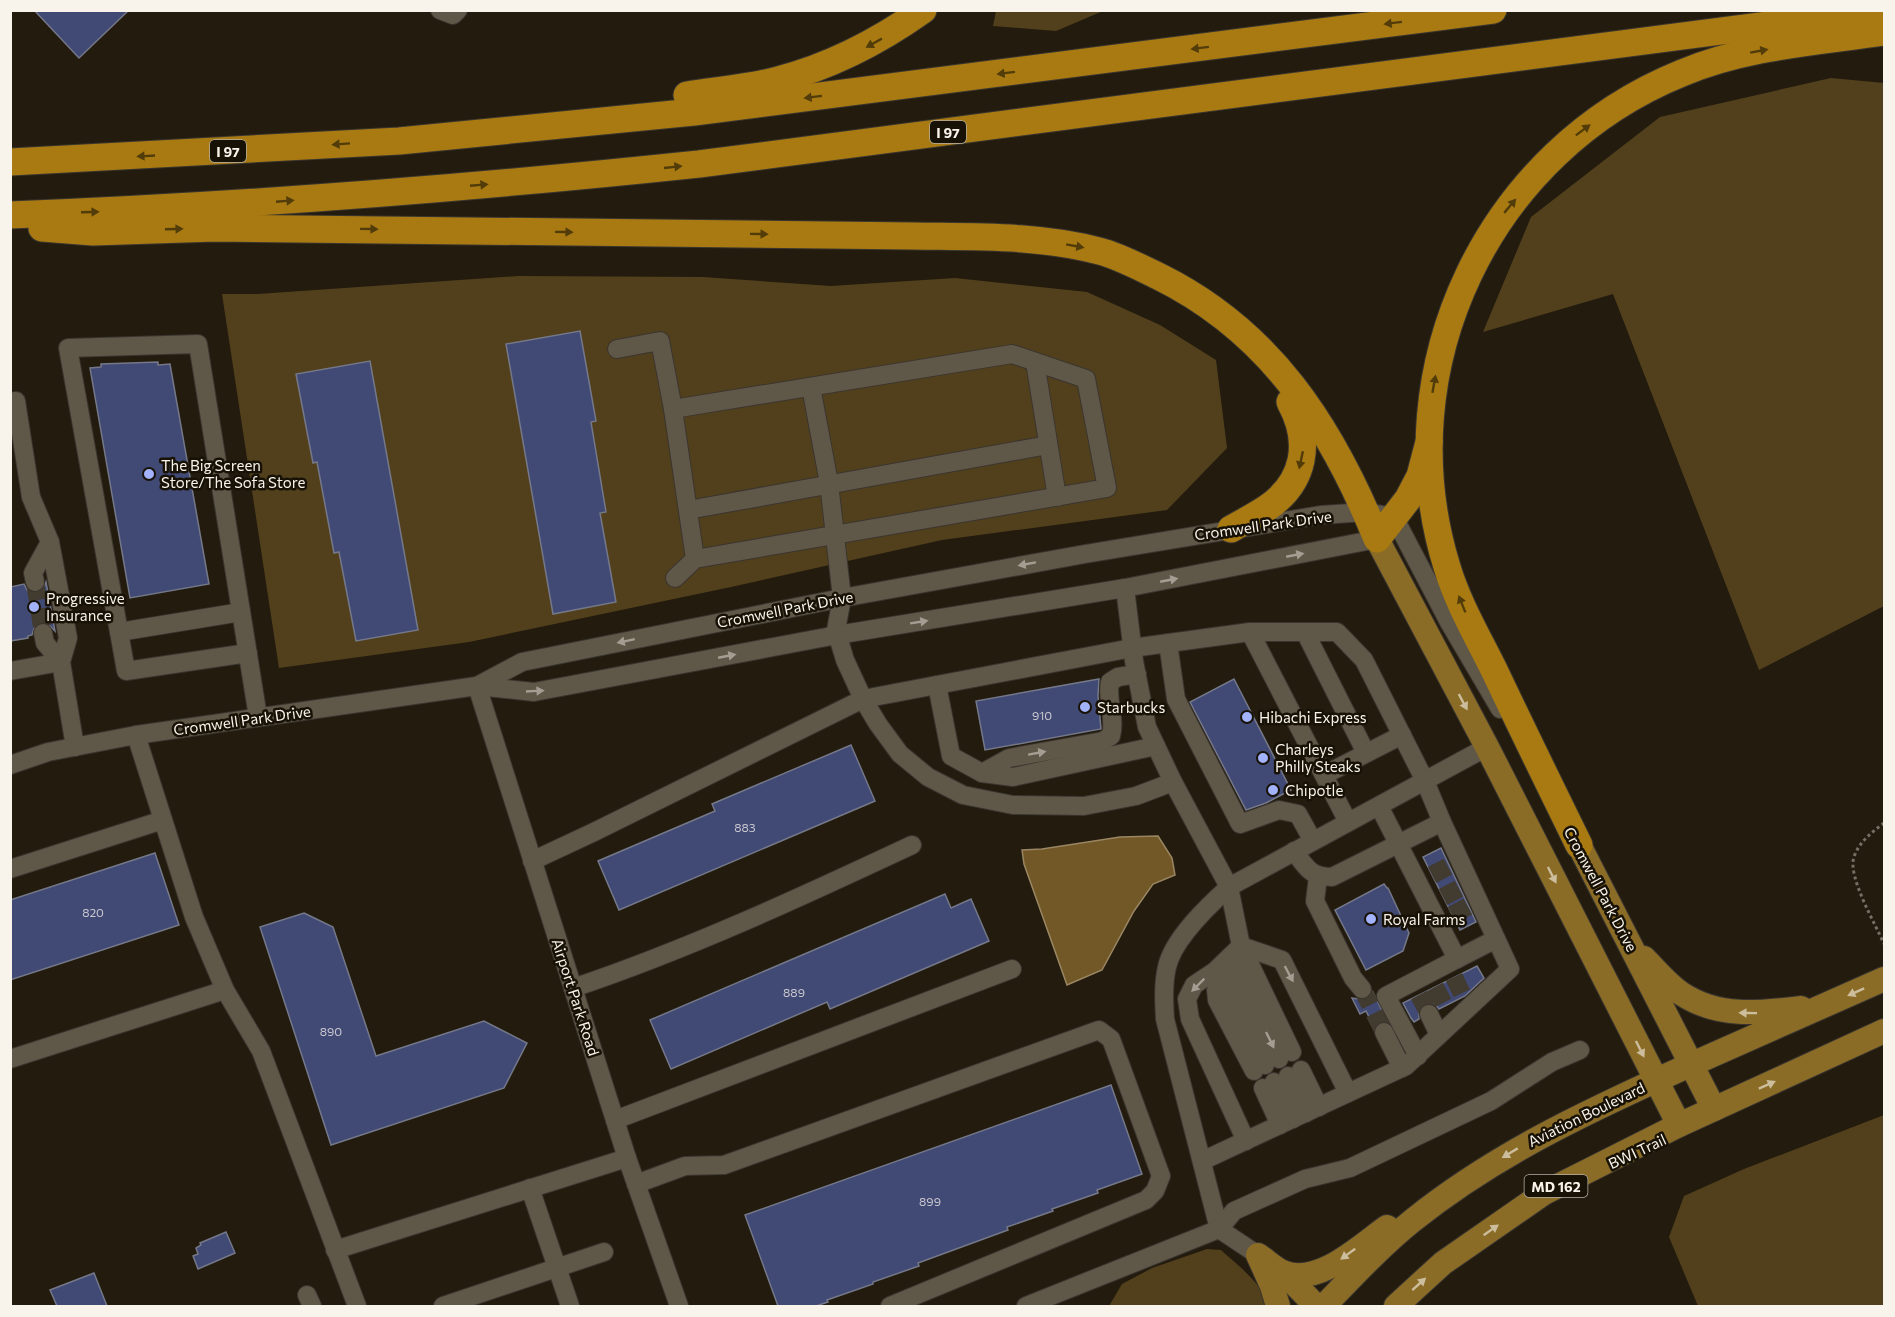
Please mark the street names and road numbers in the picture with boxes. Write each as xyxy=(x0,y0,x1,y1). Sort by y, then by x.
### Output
road number: I 97 xyxy=(930,121,966,143)
road number: I 97 xyxy=(210,140,246,162)
street label: Cromwell Park Drive xyxy=(1193,506,1333,544)
street label: Cromwell Park Drive xyxy=(715,587,855,631)
street label: Cromwell Park Drive xyxy=(172,701,312,739)
street label: Cromwell Park Drive xyxy=(1561,824,1642,954)
street label: Airport Park Road xyxy=(549,936,603,1058)
street label: Aviation Boulevard xyxy=(1525,1078,1647,1150)
street label: BWI Trail xyxy=(1605,1130,1669,1172)
road number: MD 162 xyxy=(1524,1175,1588,1197)

